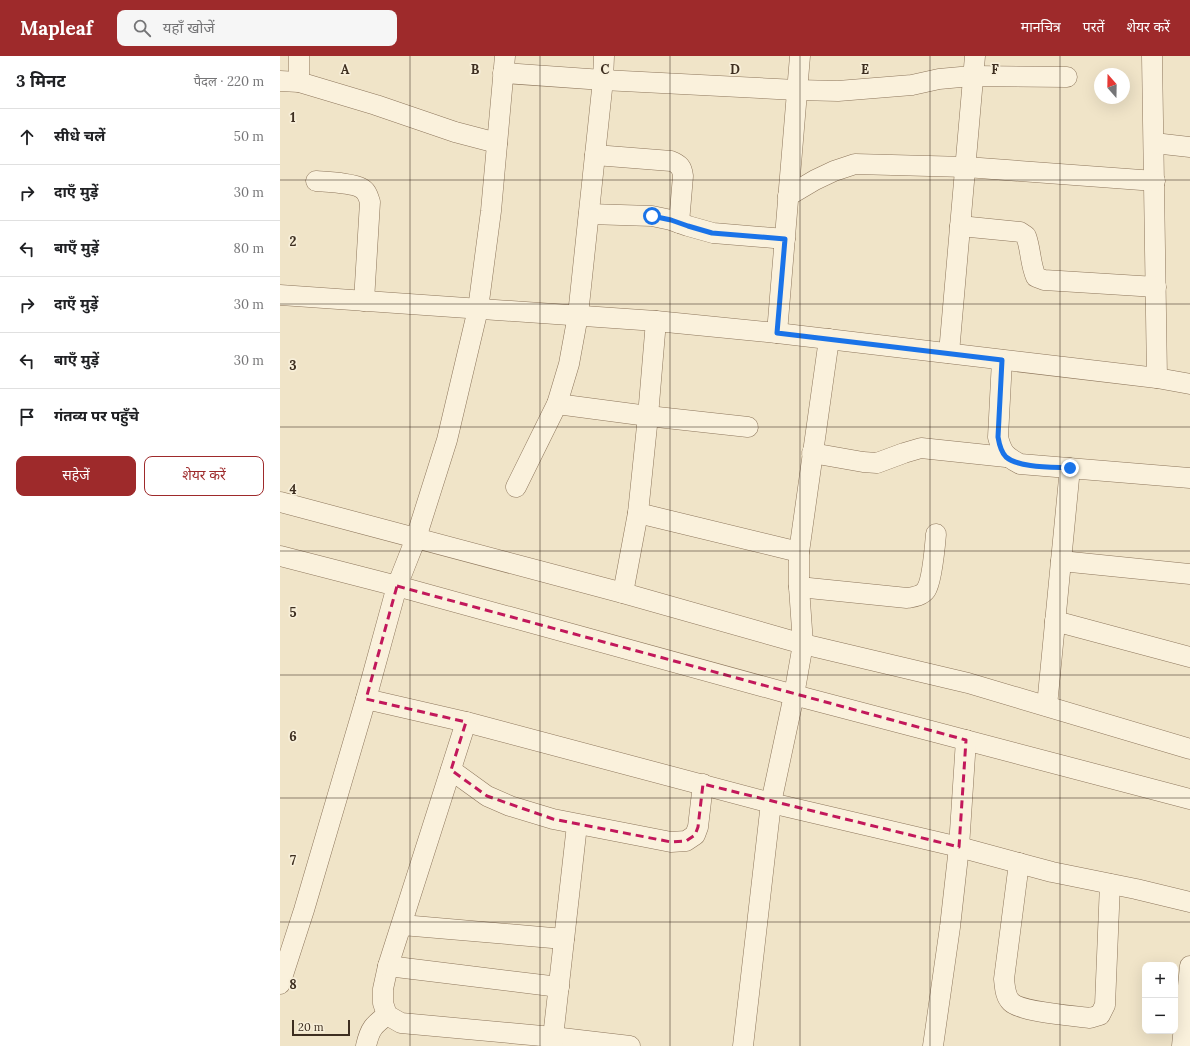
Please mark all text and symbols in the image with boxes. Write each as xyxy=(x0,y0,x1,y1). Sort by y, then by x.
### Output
search box xyxy=(117,10,397,46)
text: Mapleaf xyxy=(20,16,93,40)
icon: search xyxy=(131,17,153,39)
text: यहाँ खोजें xyxy=(163,18,215,37)
text: मानचित्र xyxy=(1021,18,1061,36)
text: परतें xyxy=(1083,18,1104,36)
text: शेयर करें xyxy=(1126,18,1170,36)
text: A xyxy=(341,61,350,78)
text: B xyxy=(471,61,480,78)
text: C xyxy=(601,61,610,78)
text: D xyxy=(730,61,740,78)
text: E xyxy=(861,61,869,78)
text: F xyxy=(991,61,999,78)
north arrow xyxy=(1094,68,1130,104)
text: 3 मिनट xyxy=(16,70,66,92)
text: पैदल · 220 m xyxy=(194,73,264,90)
text: 1 xyxy=(290,109,296,126)
icon: ahead xyxy=(16,126,38,148)
text: सीधे चलें xyxy=(54,126,105,145)
text: 50 m xyxy=(234,128,264,145)
icon: right xyxy=(16,182,38,204)
text: दाएँ मुड़ें xyxy=(54,182,98,201)
text: 30 m xyxy=(234,184,264,201)
route start xyxy=(643,207,661,225)
text: 2 xyxy=(290,233,297,250)
icon: left xyxy=(16,238,38,260)
text: बाएँ मुड़ें xyxy=(54,238,99,257)
text: 80 m xyxy=(234,240,264,257)
icon: right xyxy=(16,294,38,316)
text: दाएँ मुड़ें xyxy=(54,294,98,313)
text: 30 m xyxy=(234,296,264,313)
icon: left xyxy=(16,350,38,372)
text: बाएँ मुड़ें xyxy=(54,350,99,369)
text: 30 m xyxy=(234,352,264,369)
text: 3 xyxy=(289,357,297,374)
icon: arrive xyxy=(16,406,38,428)
text: गंतव्य पर पहुँचे xyxy=(54,406,139,425)
button: सहेजें xyxy=(16,456,136,496)
button: शेयर करें xyxy=(144,456,264,496)
route end xyxy=(1061,459,1079,477)
text: 4 xyxy=(289,481,297,498)
text: 5 xyxy=(289,604,297,621)
text: 6 xyxy=(289,728,297,745)
text: 7 xyxy=(290,852,296,869)
map controls xyxy=(1142,962,1178,1034)
button: + xyxy=(1142,962,1178,998)
text: 8 xyxy=(289,976,297,993)
button: − xyxy=(1142,998,1178,1034)
scale bar xyxy=(292,1018,350,1037)
text: 20 m xyxy=(298,1020,323,1034)

